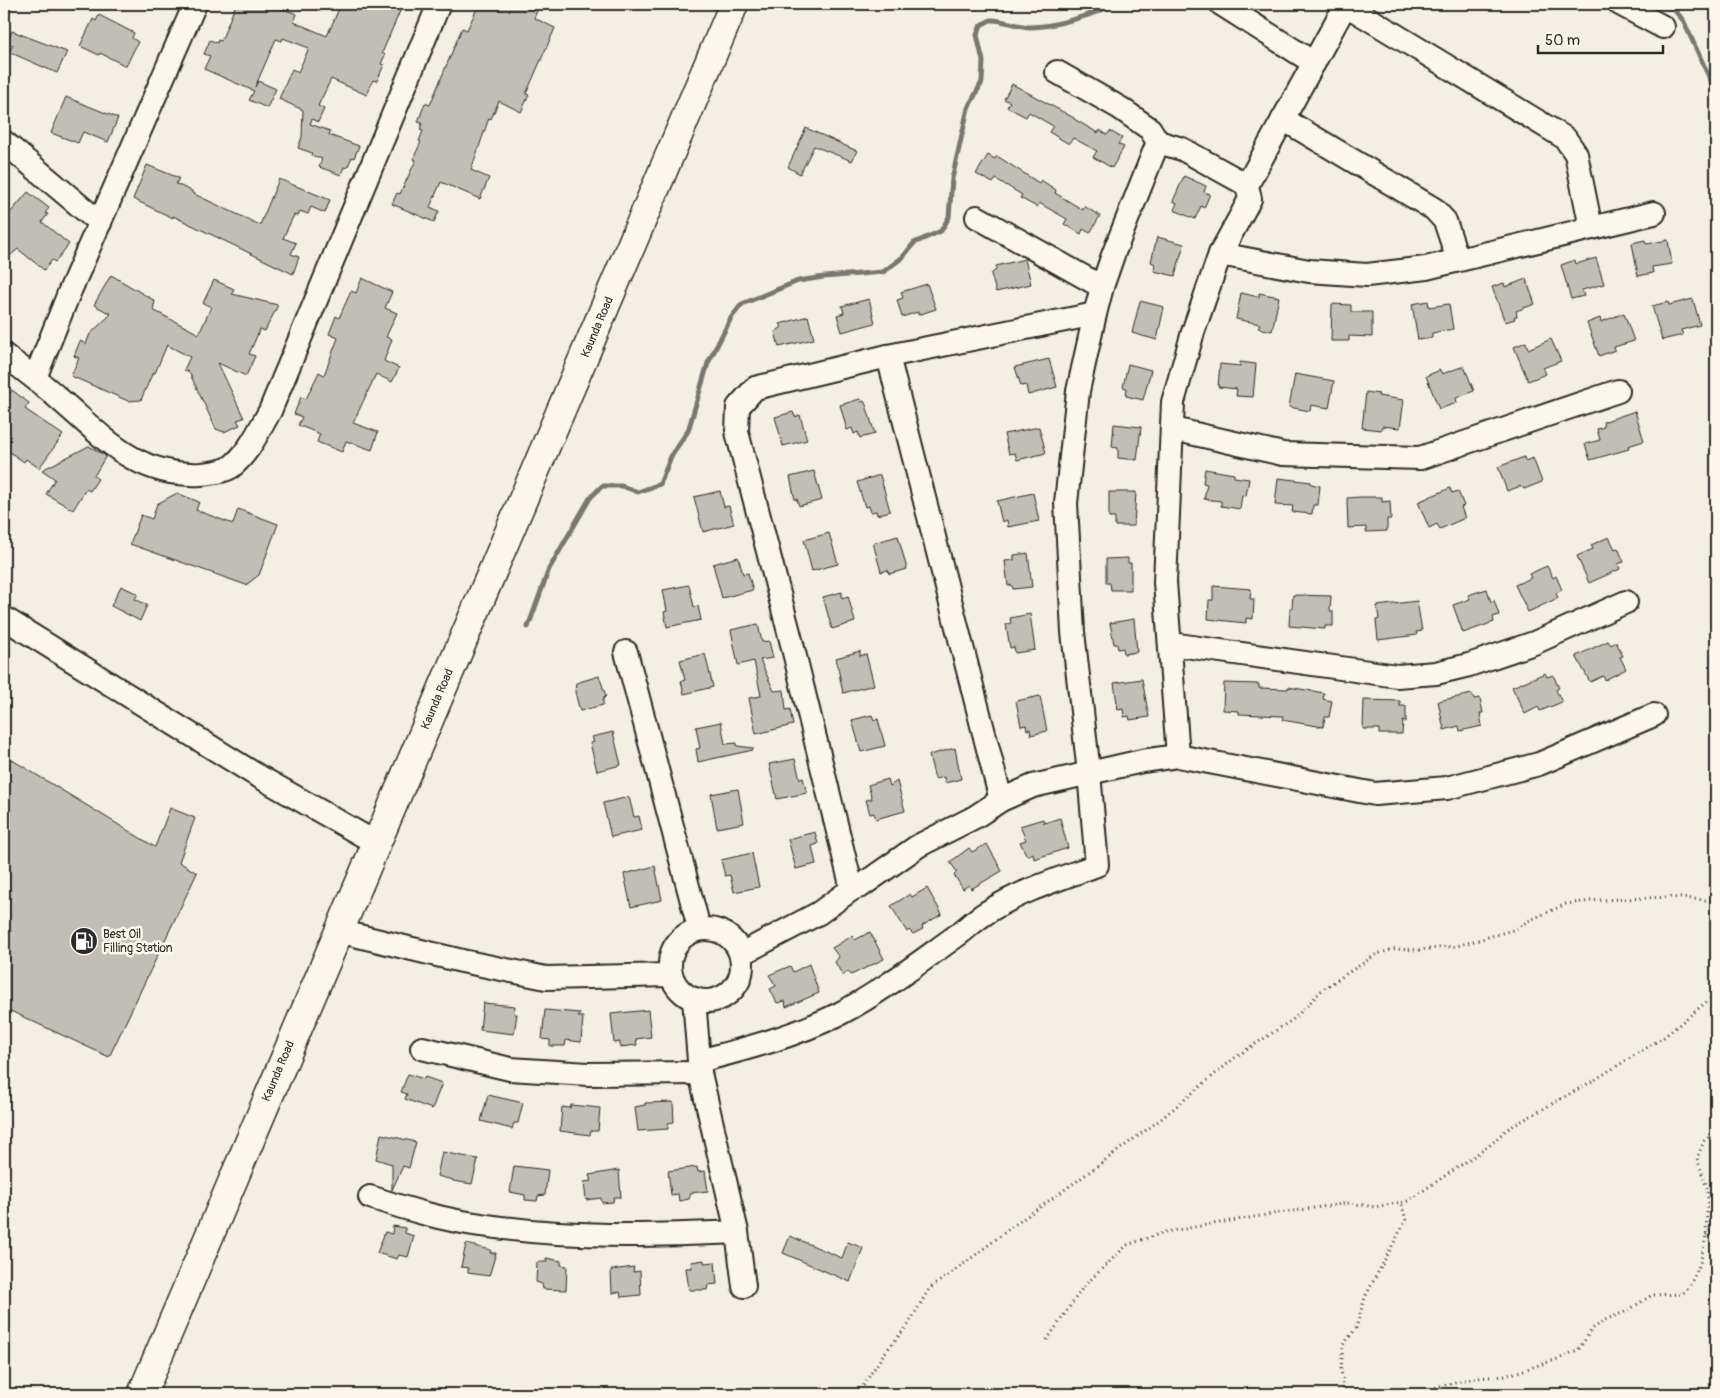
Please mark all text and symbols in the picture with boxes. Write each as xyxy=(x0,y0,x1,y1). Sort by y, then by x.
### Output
scale bar xyxy=(1538,22,1662,54)
text: 50 m xyxy=(1545,31,1580,50)
street label: Kaunda Road xyxy=(578,295,617,360)
street label: Kaunda Road xyxy=(418,667,457,732)
fuel station icon: Best Oil Filling Station xyxy=(69,926,99,956)
place label: Best Oil Filling Station xyxy=(103,927,173,956)
street label: Kaunda Road xyxy=(259,1039,298,1104)

